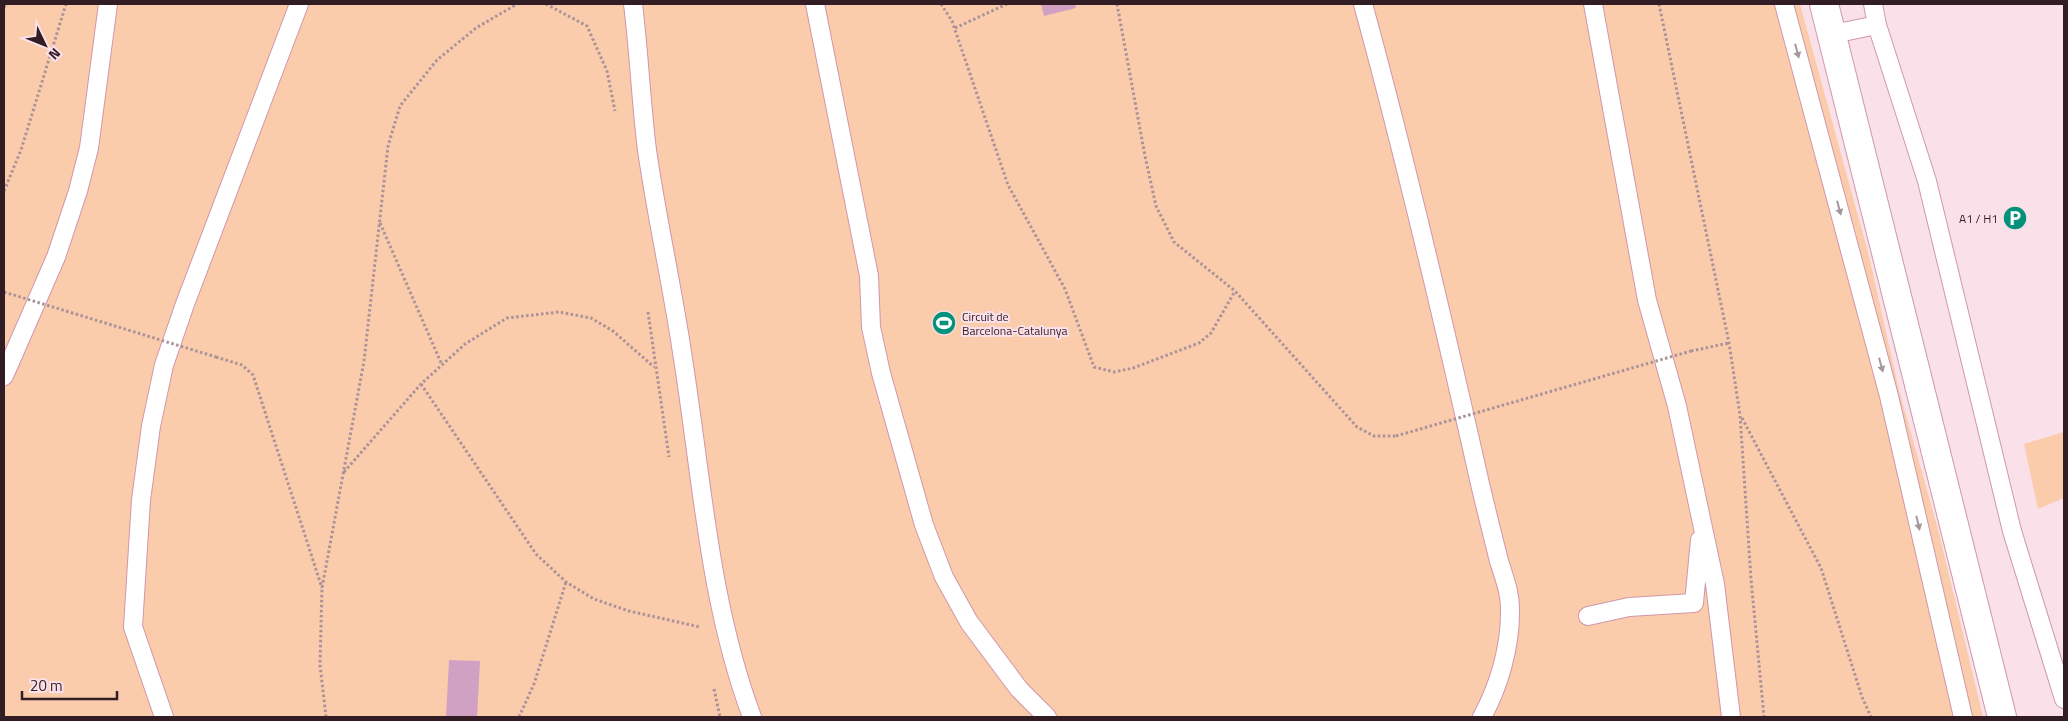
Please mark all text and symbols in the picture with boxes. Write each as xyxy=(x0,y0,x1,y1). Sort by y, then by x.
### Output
north arrow xyxy=(20,20,70,70)
text: N xyxy=(44,43,66,65)
one-way arrow xyxy=(1793,43,1801,58)
one-way arrow xyxy=(1835,200,1843,215)
parking icon: A1 / H1 xyxy=(2002,205,2028,231)
place label: A1 / H1 xyxy=(1959,209,1998,228)
place label: Circuit de Barcelona-Catalunya xyxy=(962,307,1067,340)
sports icon: Circuit de Barcelona-Catalunya xyxy=(931,310,957,336)
one-way arrow xyxy=(1877,357,1885,372)
one-way arrow xyxy=(1914,515,1922,530)
scale bar xyxy=(22,668,118,700)
text: 20 m xyxy=(30,674,63,697)

